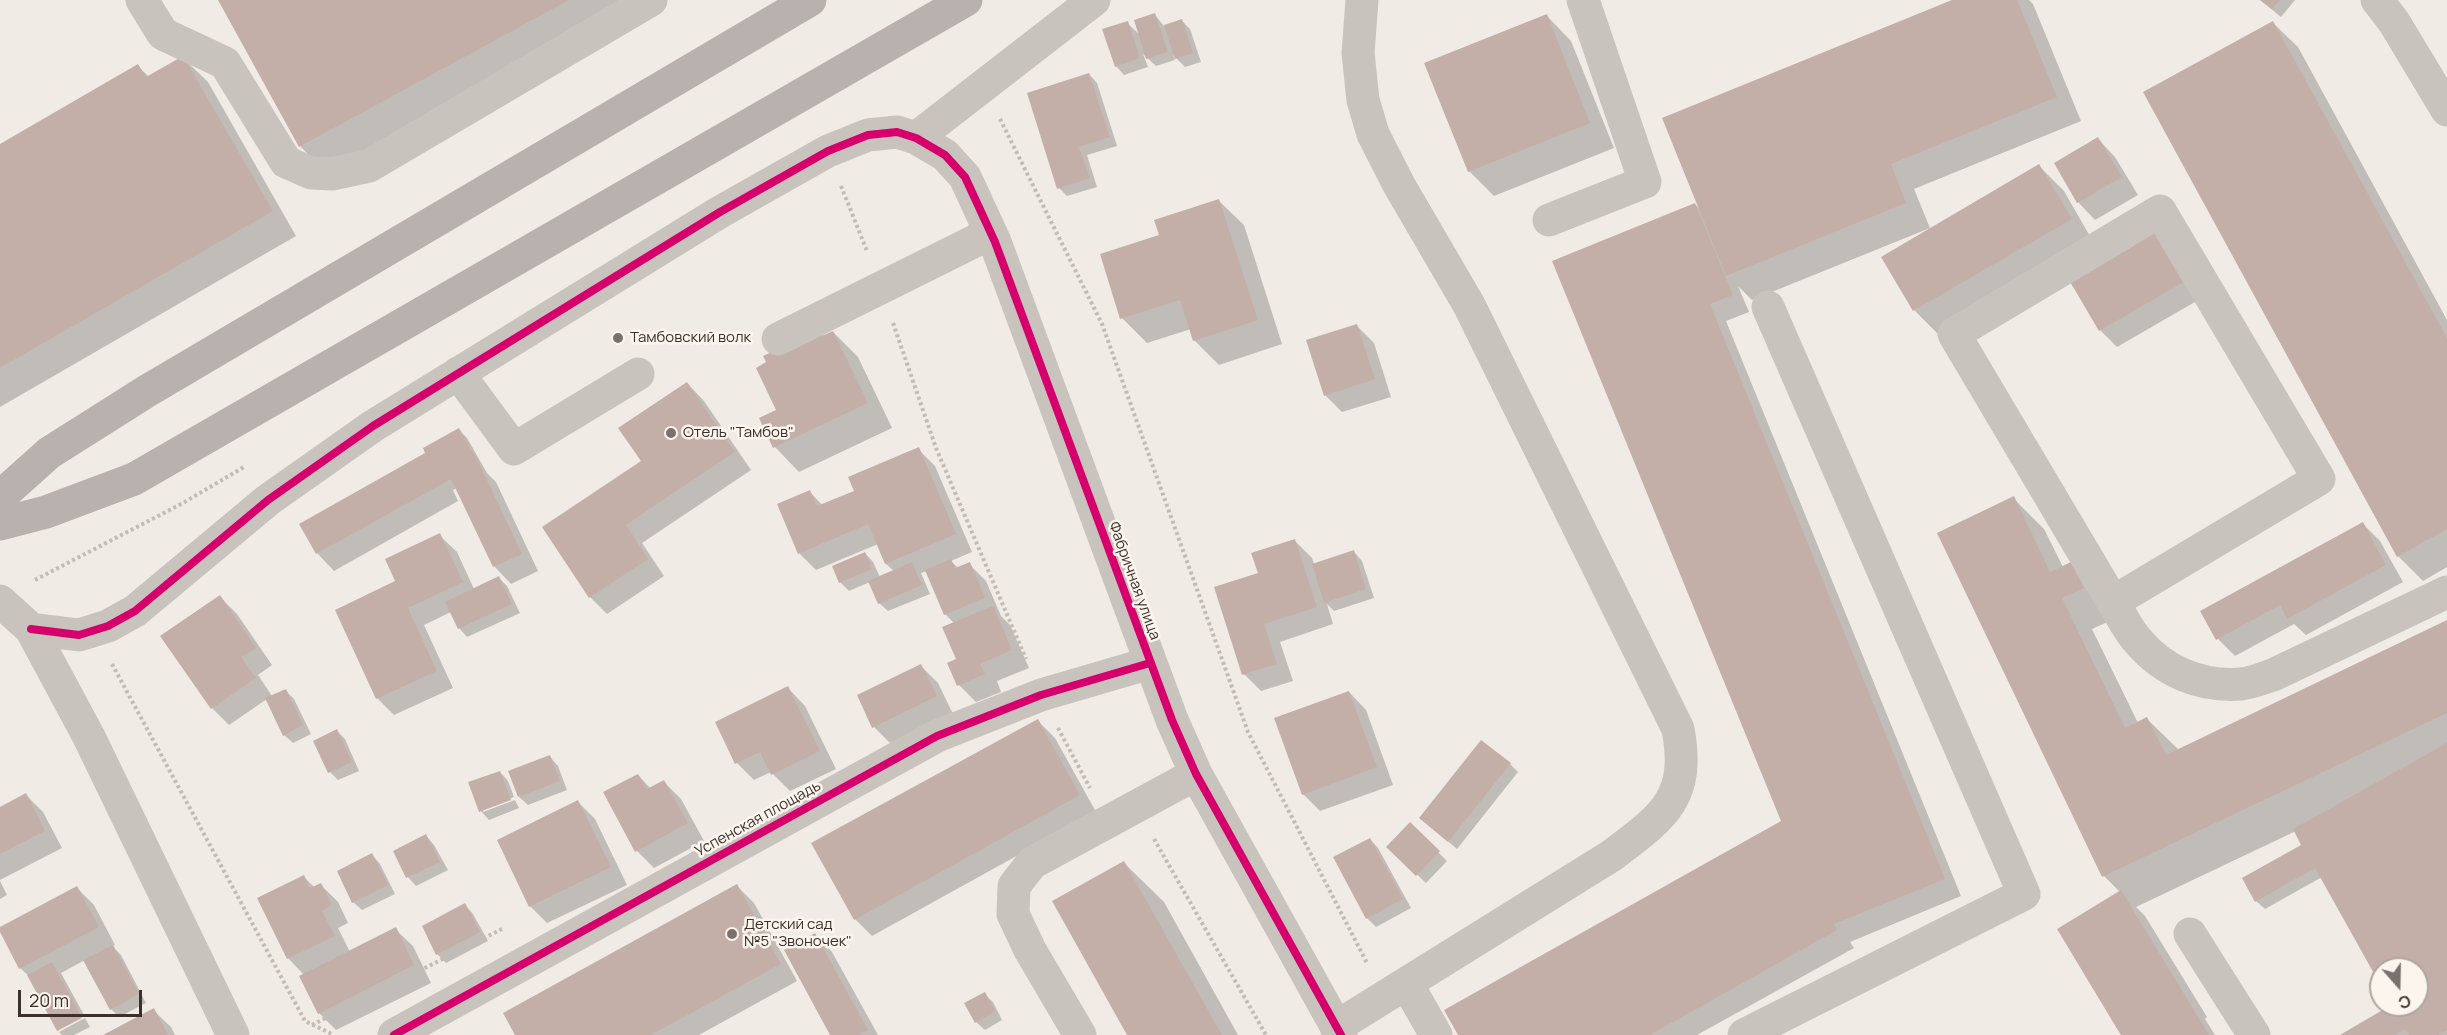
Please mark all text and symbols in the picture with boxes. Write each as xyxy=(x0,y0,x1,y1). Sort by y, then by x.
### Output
place label: Тамбовский волк xyxy=(630,329,751,347)
marker: Тамбовский волк xyxy=(611,331,625,345)
place label: Отель "Тамбов" xyxy=(683,424,794,442)
marker: Отель "Тамбов" xyxy=(664,426,678,440)
street label: Фабричная улица xyxy=(1104,520,1164,642)
street label: Успенская площадь xyxy=(692,777,824,861)
place label: Детский сад №5 "Звоночек" xyxy=(744,916,852,951)
marker: Детский сад №5 "Звоночек" xyxy=(725,927,739,941)
north arrow xyxy=(2369,957,2429,1017)
scale bar xyxy=(21,978,146,1016)
text: 20 m xyxy=(29,988,69,1012)
text: С xyxy=(2395,990,2414,1014)

